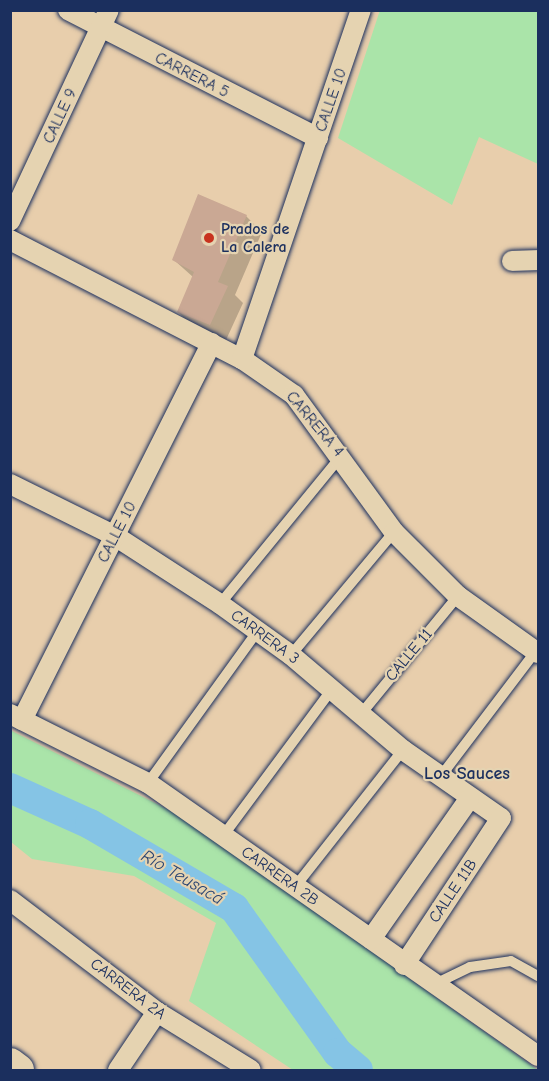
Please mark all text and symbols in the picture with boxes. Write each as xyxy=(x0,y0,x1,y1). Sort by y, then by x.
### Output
street label: CARRERA 5 xyxy=(152,48,232,102)
street label: CALLE 10 xyxy=(311,66,351,134)
street label: CALLE 9 xyxy=(39,85,81,147)
place label: Prados de La Calera xyxy=(221,219,289,257)
marker: Prados de La Calera xyxy=(202,231,216,245)
street label: CARRERA 4 xyxy=(282,387,348,461)
street label: CALLE 10 xyxy=(93,498,141,566)
street label: CARRERA 3 xyxy=(227,606,303,668)
street label: CALLE 11 xyxy=(381,625,437,685)
district label: Los Sauces xyxy=(424,763,510,785)
street label: CARRERA 2B xyxy=(238,842,322,910)
water label: Río Teusacá xyxy=(137,846,227,910)
street label: CALLE 11B xyxy=(425,855,481,927)
street label: CARRERA 2A xyxy=(86,954,170,1024)

